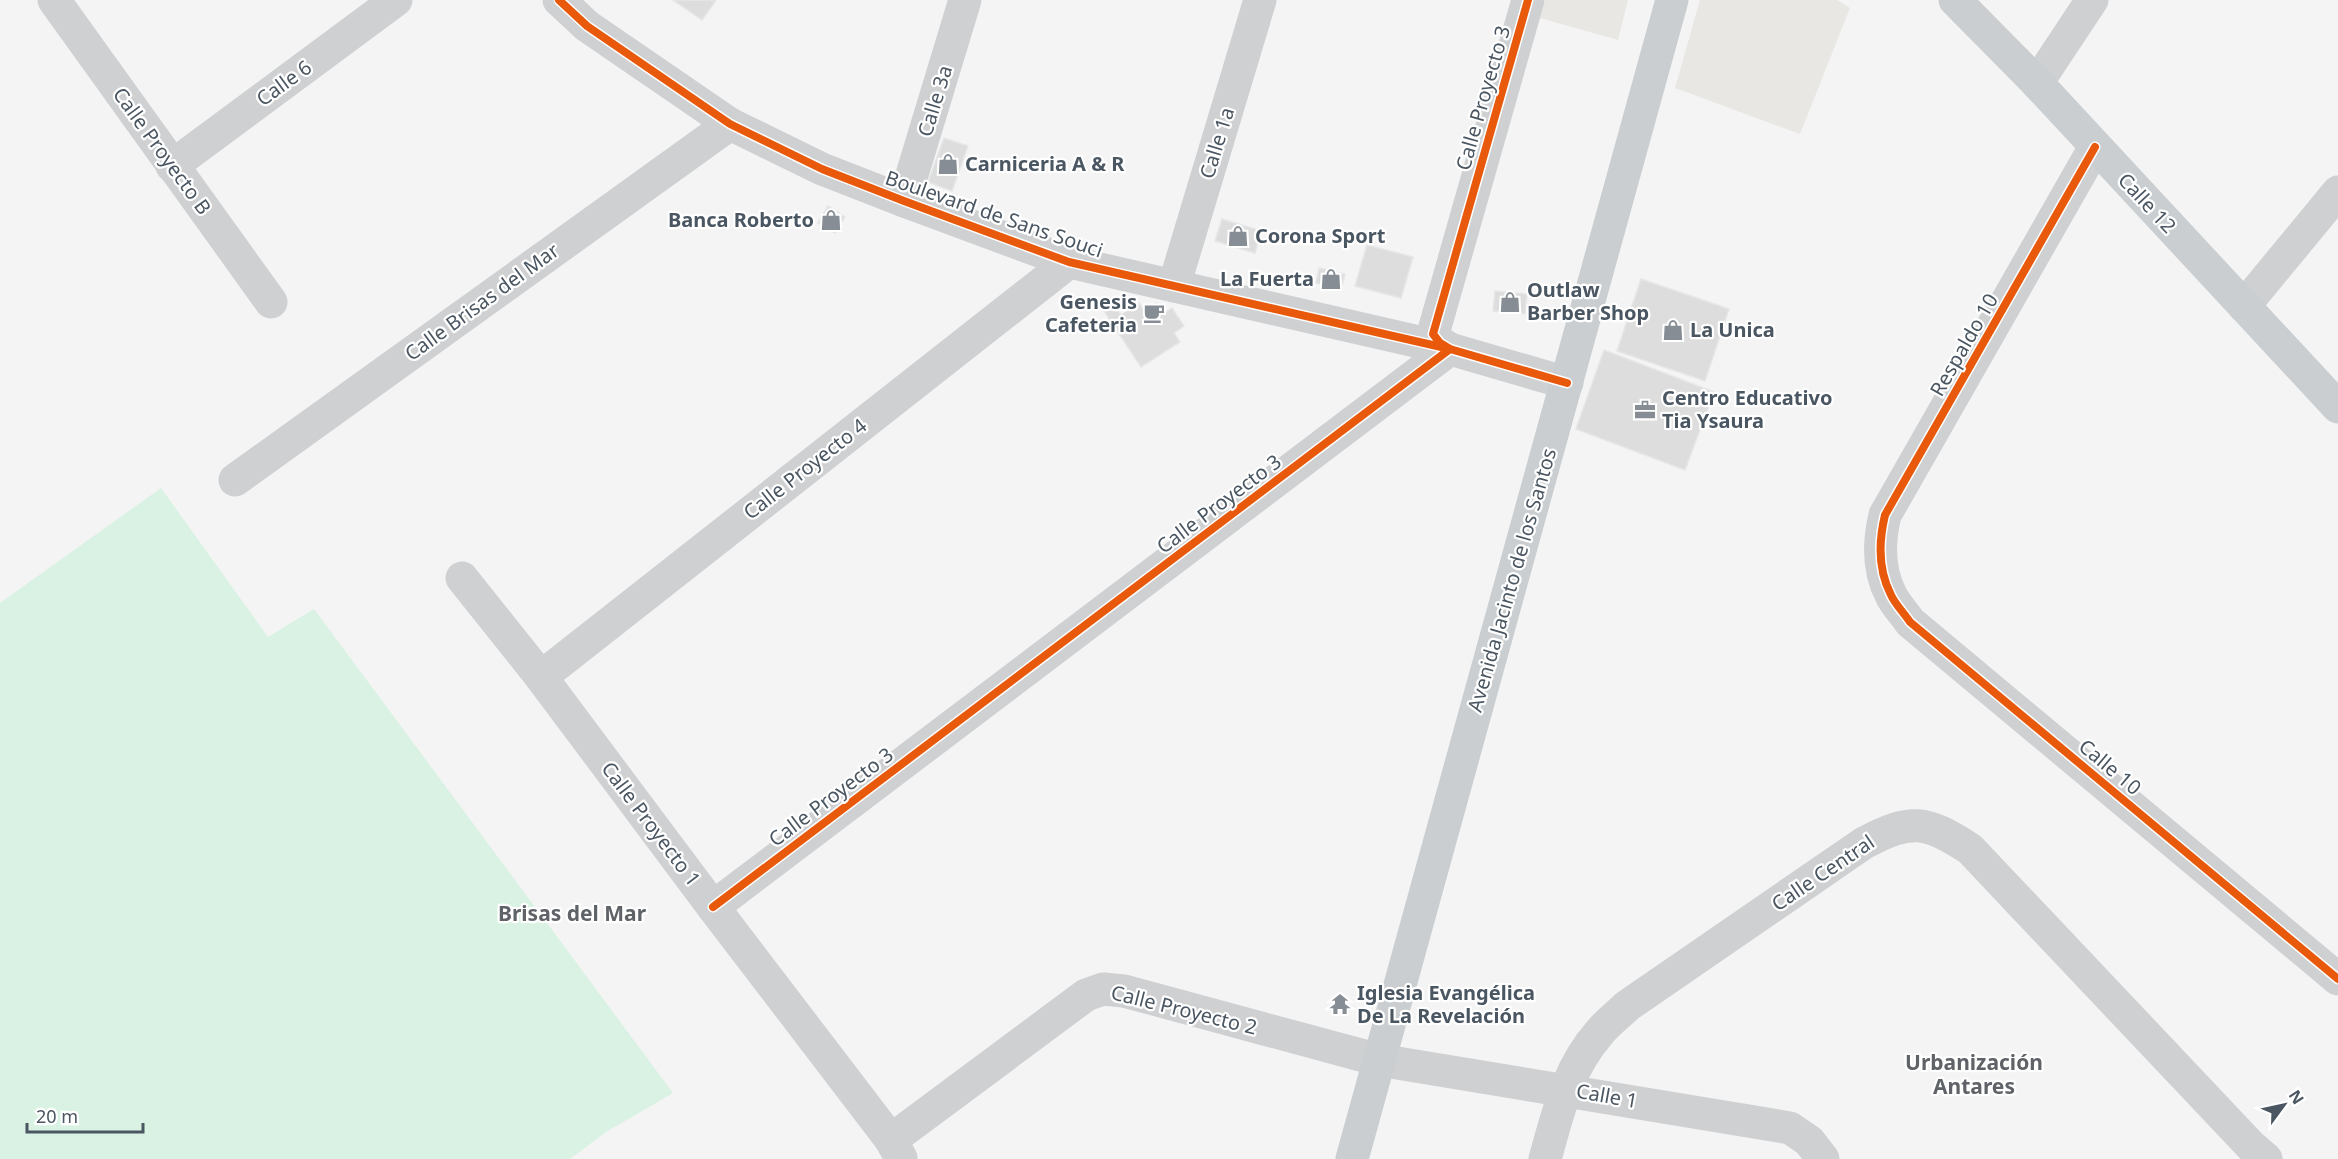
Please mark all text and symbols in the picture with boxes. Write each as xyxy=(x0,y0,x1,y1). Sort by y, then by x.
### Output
street label: Calle Proyecto 3 xyxy=(1449,22,1516,173)
street label: Calle 6 xyxy=(251,53,317,112)
street label: Calle 3a xyxy=(911,62,958,140)
street label: Calle Proyecto B xyxy=(107,82,218,220)
street label: Calle 1a xyxy=(1193,104,1240,182)
place label: Carniceria A & R xyxy=(965,150,1125,177)
shop icon: Carniceria A & R xyxy=(936,152,960,176)
street label: Boulevard de Sans Souci xyxy=(882,164,1107,263)
street label: Calle 12 xyxy=(2112,167,2182,239)
place label: Banca Roberto xyxy=(668,206,814,233)
shop icon: Banca Roberto xyxy=(819,208,843,232)
place label: Corona Sport xyxy=(1255,222,1386,249)
shop icon: Corona Sport xyxy=(1226,224,1250,248)
street label: Calle Brisas del Mar xyxy=(399,237,564,367)
place label: La Fuerta xyxy=(1220,265,1314,292)
shop icon: La Fuerta xyxy=(1319,267,1343,291)
place label: Outlaw Barber Shop xyxy=(1527,276,1649,326)
place label: Genesis Cafeteria xyxy=(1045,288,1137,338)
street label: Respaldo 10 xyxy=(1923,288,2004,401)
shop icon: Outlaw Barber Shop xyxy=(1498,290,1522,314)
cafe icon: Genesis Cafeteria xyxy=(1142,301,1166,325)
place label: La Unica xyxy=(1690,316,1775,343)
shop icon: La Unica xyxy=(1661,318,1685,342)
place label: Centro Educativo Tia Ysaura xyxy=(1662,384,1832,434)
office icon: Centro Educativo Tia Ysaura xyxy=(1633,398,1657,422)
street label: Calle Proyecto 4 xyxy=(738,412,872,525)
street label: Avenida Jacinto de los Santos xyxy=(1461,445,1562,715)
street label: Calle Proyecto 3 xyxy=(1151,448,1286,559)
street label: Calle 10 xyxy=(2073,733,2147,801)
street label: Calle Proyecto 3 xyxy=(763,741,898,852)
street label: Calle Proyecto 1 xyxy=(596,756,707,891)
street label: Calle Central xyxy=(1766,828,1879,917)
district label: Brisas del Mar xyxy=(498,899,647,927)
street label: Calle Proyecto 2 xyxy=(1108,978,1260,1041)
place label: Iglesia Evangélica De La Revelación xyxy=(1357,979,1535,1029)
temple icon: Iglesia Evangélica De La Revelación xyxy=(1328,992,1352,1016)
district label: Urbanización Antares xyxy=(1905,1048,2043,1100)
north arrow xyxy=(2254,1075,2314,1135)
street label: Calle 1 xyxy=(1574,1077,1640,1114)
text: N xyxy=(2284,1085,2309,1108)
scale bar xyxy=(27,1096,142,1134)
text: 20 m xyxy=(36,1104,78,1128)

